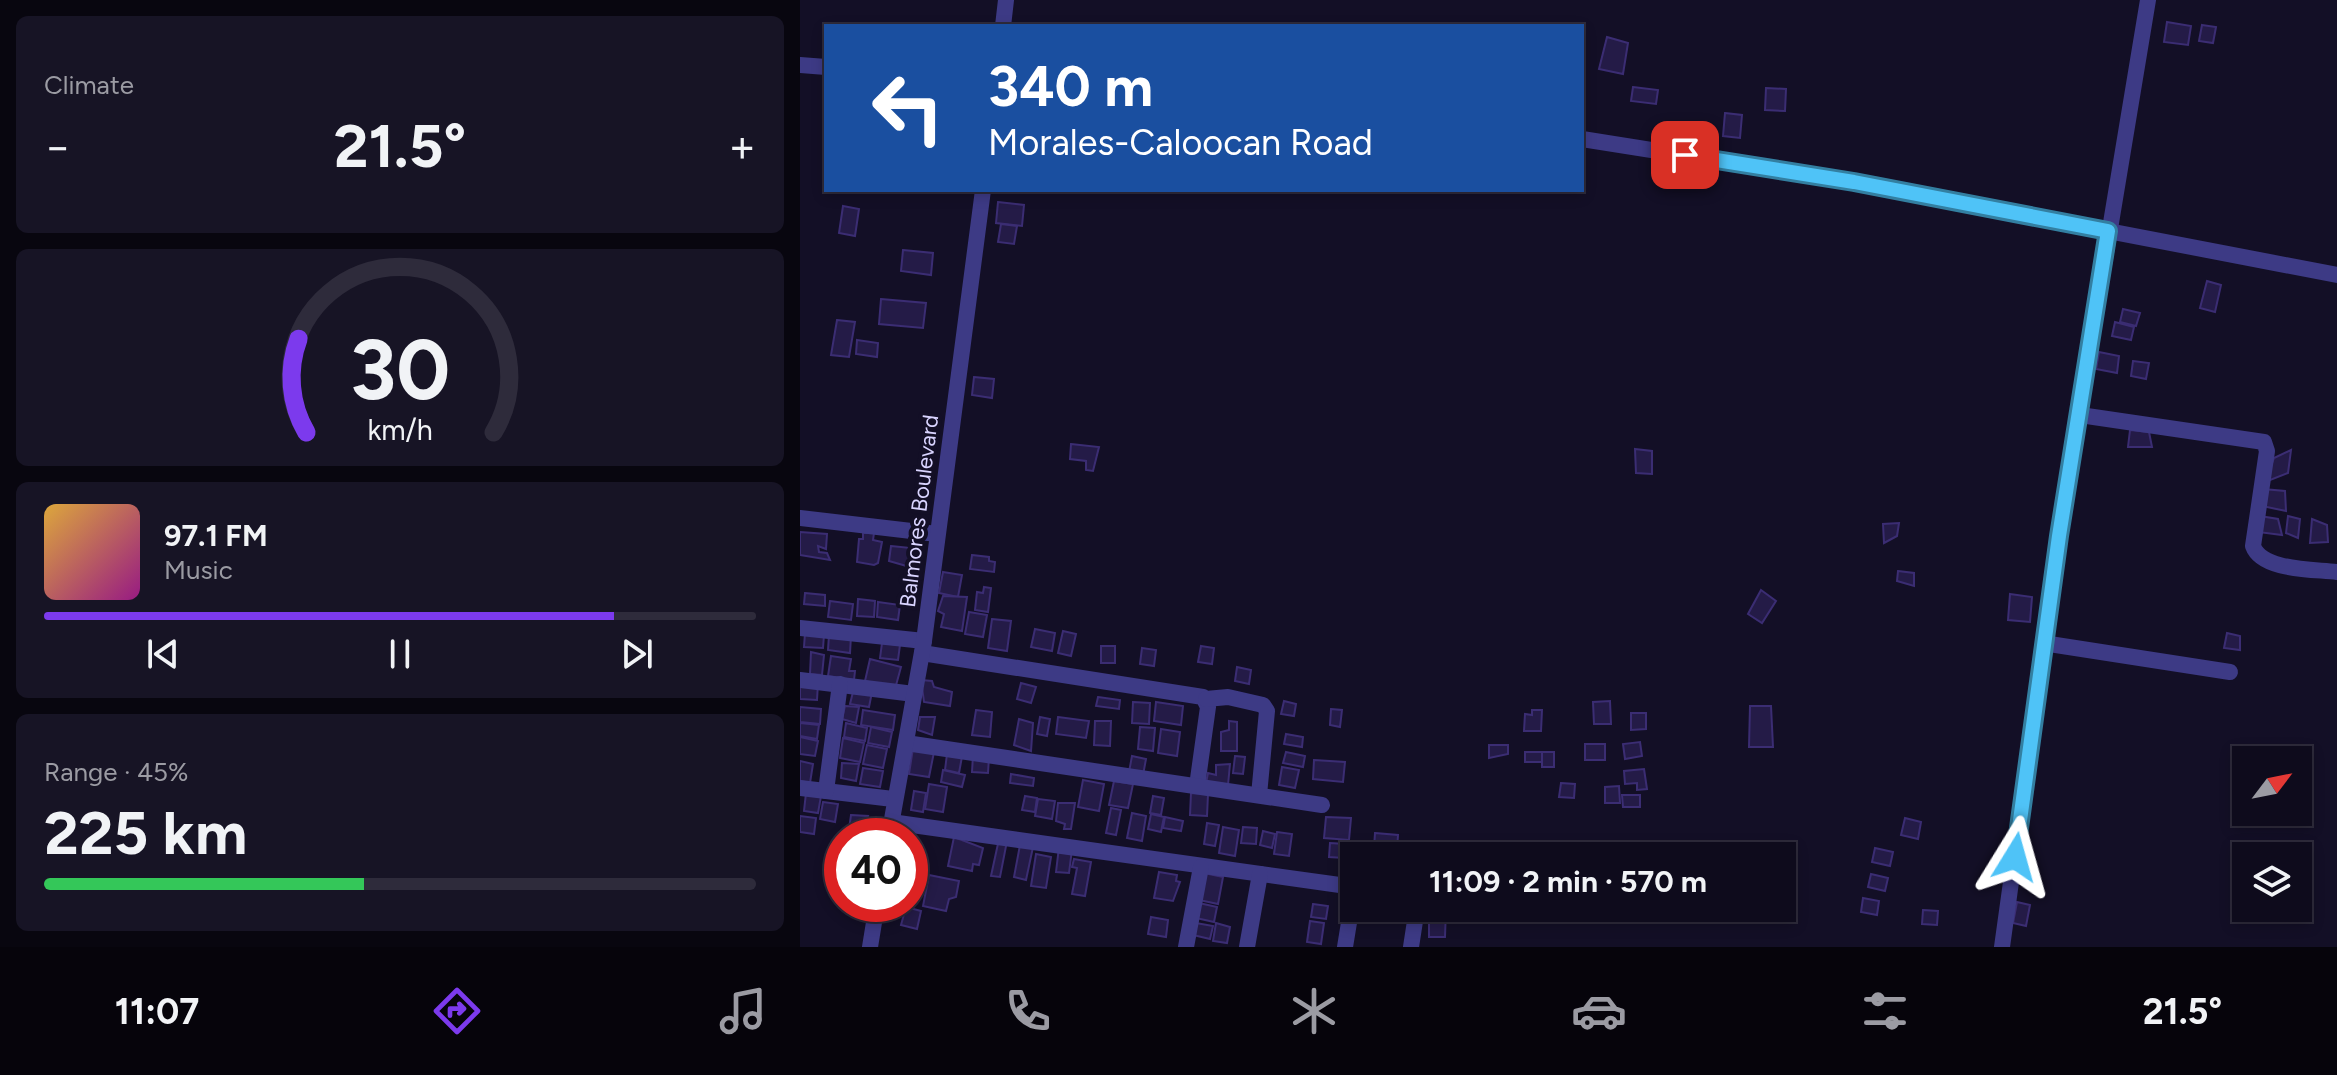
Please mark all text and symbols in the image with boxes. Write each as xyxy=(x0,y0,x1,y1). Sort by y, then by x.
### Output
text: 340 m xyxy=(988,53,1153,120)
icon: left xyxy=(856,56,960,160)
text: Climate xyxy=(44,69,134,101)
text: 21.5° xyxy=(334,110,466,182)
text: − xyxy=(44,120,71,173)
text: + xyxy=(729,120,756,173)
text: Morales-Caloocan Road xyxy=(988,121,1373,164)
pin xyxy=(1651,121,1719,189)
icon: arrive xyxy=(1663,133,1707,177)
text: 30 xyxy=(350,320,450,420)
text: km/h xyxy=(367,413,433,447)
street label: Balmores Boulevard xyxy=(894,413,944,609)
text: 97.1 FM xyxy=(164,517,268,554)
text: Music xyxy=(164,554,233,586)
icon: previous xyxy=(141,632,185,676)
icon: pause xyxy=(378,632,422,676)
icon: next xyxy=(615,632,659,676)
north arrow xyxy=(2232,746,2312,826)
map controls xyxy=(2232,746,2312,922)
text: Range · 45% xyxy=(44,756,188,788)
text: 225 km xyxy=(44,797,247,869)
position arrow xyxy=(1973,815,2057,899)
speed limit sign: 40 xyxy=(824,818,928,922)
button: layers xyxy=(2232,842,2312,922)
text: 11:09 · 2 min · 570 m xyxy=(1429,863,1707,900)
icon: directions xyxy=(429,983,485,1039)
icon: music xyxy=(715,983,771,1039)
icon: phone xyxy=(1000,983,1056,1039)
icon: climate xyxy=(1286,983,1342,1039)
icon: car xyxy=(1571,983,1627,1039)
icon: filters xyxy=(1857,983,1913,1039)
text: 11:07 xyxy=(115,990,199,1033)
text: 21.5° xyxy=(2143,990,2222,1033)

